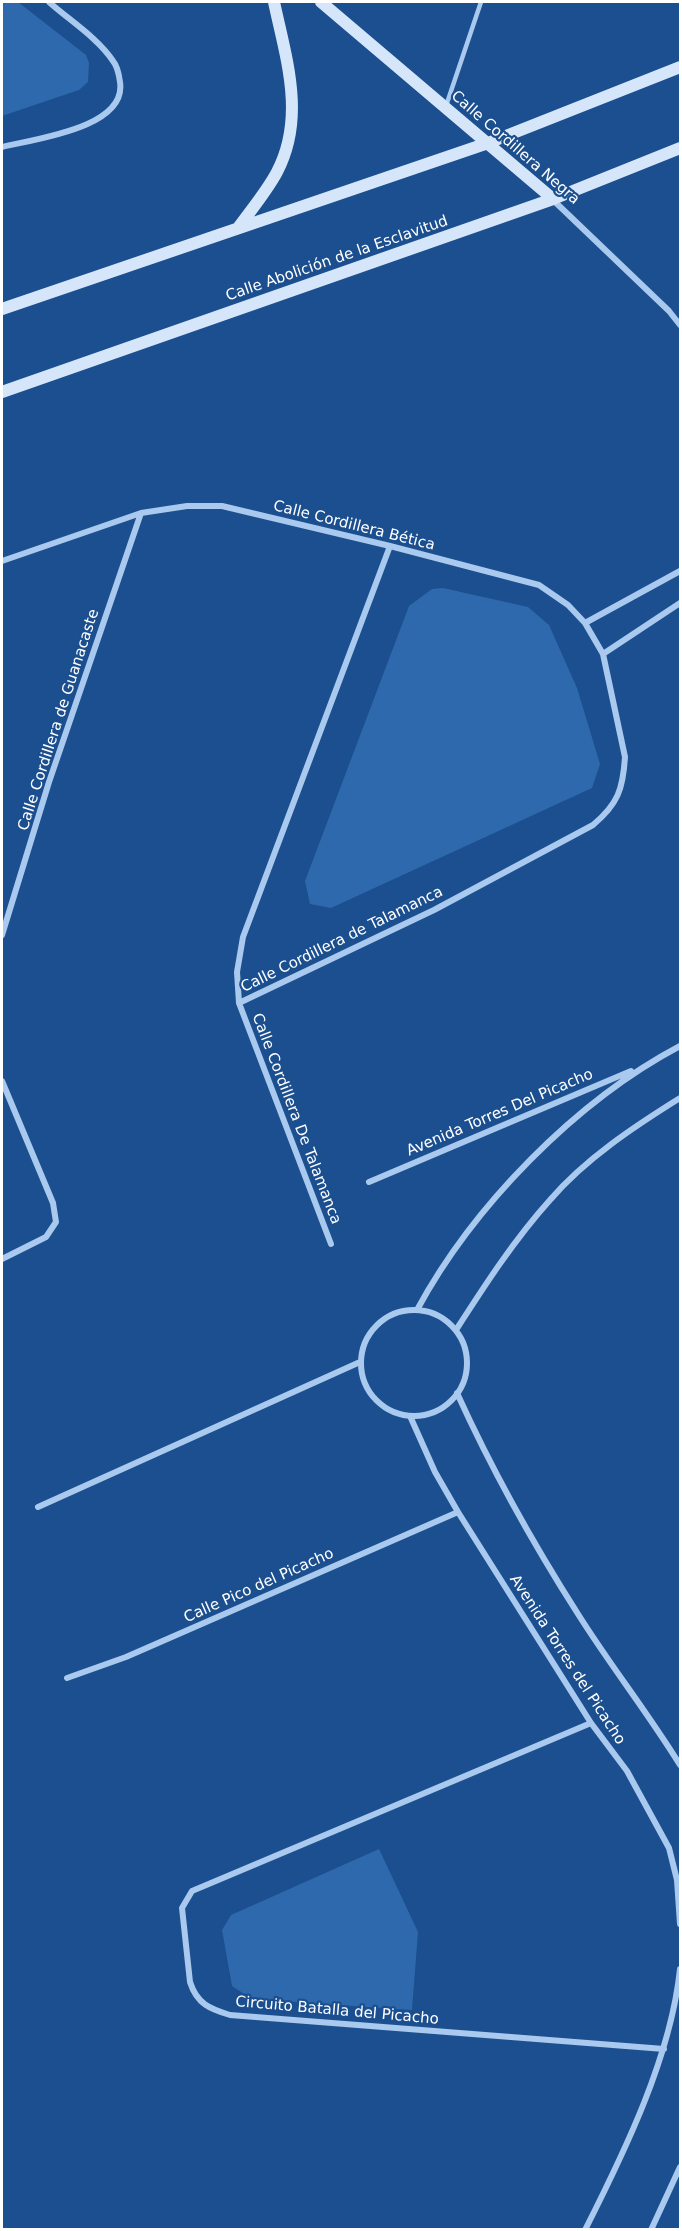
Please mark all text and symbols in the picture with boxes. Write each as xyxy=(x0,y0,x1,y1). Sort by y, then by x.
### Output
street label: Calle Cordillera Negra xyxy=(447,87,583,209)
street label: Calle Abolición de la Esclavitud xyxy=(224,212,450,306)
street label: Calle Cordillera Bética xyxy=(271,497,437,555)
street label: Calle Cordillera de Guanacaste xyxy=(15,607,103,833)
street label: Calle Cordillera de Talamanca xyxy=(238,883,446,997)
street label: Calle Cordillera De Talamanca xyxy=(247,1011,345,1227)
street label: Avenida Torres Del Picacho xyxy=(404,1065,596,1161)
street label: Calle Pico del Picacho xyxy=(181,1545,337,1627)
street label: Avenida Torres del Picacho xyxy=(505,1572,629,1748)
street label: Circuito Batalla del Picacho xyxy=(235,1993,439,2029)

